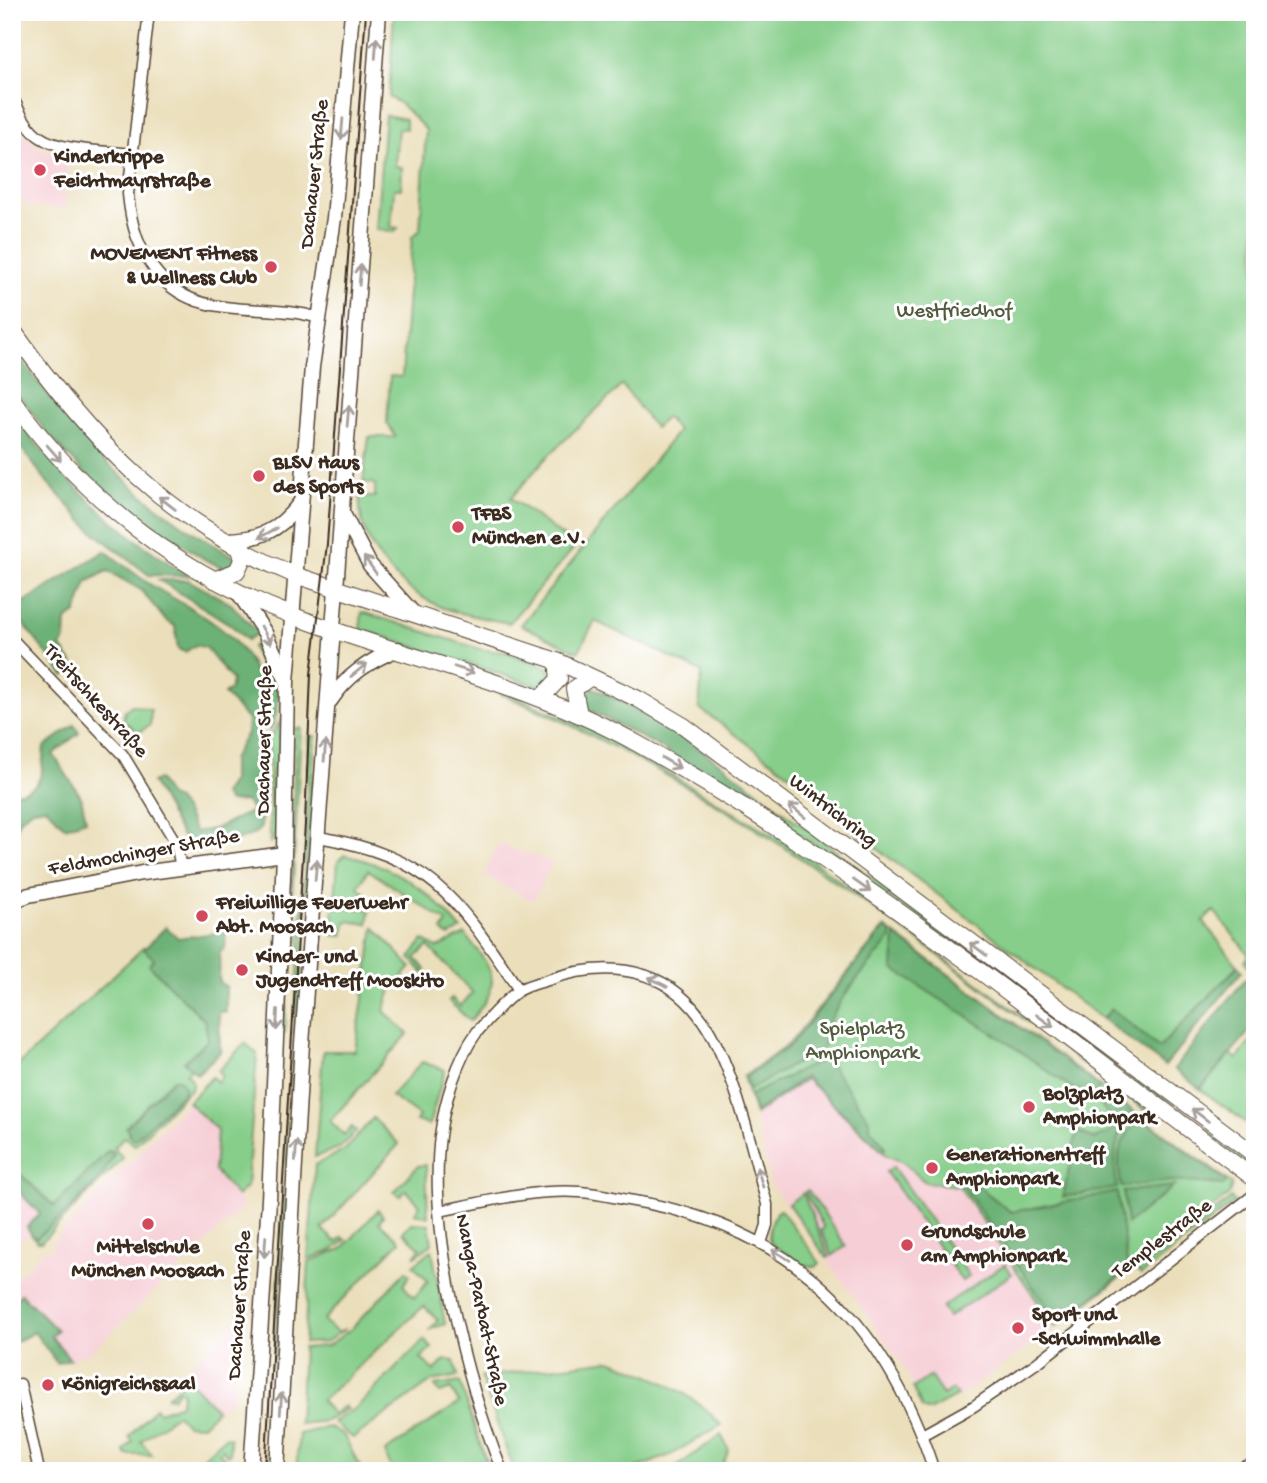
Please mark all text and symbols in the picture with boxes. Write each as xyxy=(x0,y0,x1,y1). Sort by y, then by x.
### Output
one-way arrow xyxy=(370,38,383,60)
street label: Dachauer Straße xyxy=(296,97,336,252)
one-way arrow xyxy=(335,117,348,140)
place label: Kinderkrippe Feichtmayrstraße xyxy=(53,146,212,195)
marker: Kinderkrippe Feichtmayrstraße xyxy=(32,162,48,178)
place label: MOVEMENT Fitness & Wellness Club xyxy=(90,243,258,292)
marker: MOVEMENT Fitness & Wellness Club xyxy=(263,259,279,275)
one-way arrow xyxy=(354,265,367,287)
park label: Westfriedhof xyxy=(896,300,1013,325)
one-way arrow xyxy=(342,405,355,427)
one-way arrow xyxy=(46,443,62,461)
place label: BLSV Haus des Sports xyxy=(272,452,365,501)
marker: BLSV Haus des Sports xyxy=(251,468,267,484)
one-way arrow xyxy=(158,495,176,510)
place label: TFBS München e.V. xyxy=(470,503,586,552)
marker: TFBS München e.V. xyxy=(450,519,466,535)
one-way arrow xyxy=(258,527,279,540)
one-way arrow xyxy=(363,556,378,575)
one-way arrow xyxy=(260,624,273,645)
street label: Treitschkestraße xyxy=(37,639,154,765)
one-way arrow xyxy=(350,662,368,677)
street label: Dachauer Straße xyxy=(252,664,280,817)
one-way arrow xyxy=(452,665,474,677)
one-way arrow xyxy=(319,741,332,763)
one-way arrow xyxy=(660,756,680,770)
street label: Wintrichring xyxy=(783,770,881,854)
one-way arrow xyxy=(789,804,807,819)
street label: Feldmochinger Straße xyxy=(46,825,243,883)
one-way arrow xyxy=(310,860,323,882)
one-way arrow xyxy=(852,879,871,893)
place label: Freiwillige Feuerwehr Abt. Moosach xyxy=(215,892,410,941)
marker: Freiwillige Feuerwehr Abt. Moosach xyxy=(194,908,210,924)
one-way arrow xyxy=(969,942,988,957)
place label: Kinder- und Jugendtreff Mooskito xyxy=(255,946,444,995)
marker: Kinder- und Jugendtreff Mooskito xyxy=(234,962,250,978)
one-way arrow xyxy=(648,974,669,988)
one-way arrow xyxy=(270,1008,283,1031)
one-way arrow xyxy=(1035,1014,1053,1029)
park label: Spielplatz Amphionpark xyxy=(805,1018,921,1067)
place label: Bolzplatz Amphionpark xyxy=(1042,1083,1159,1132)
marker: Bolzplatz Amphionpark xyxy=(1021,1099,1037,1115)
one-way arrow xyxy=(1191,1107,1210,1122)
one-way arrow xyxy=(290,1140,303,1163)
place label: Generationentreff Amphionpark xyxy=(945,1144,1107,1193)
marker: Generationentreff Amphionpark xyxy=(924,1160,940,1176)
one-way arrow xyxy=(752,1166,765,1188)
street label: Templestraße xyxy=(1107,1194,1219,1286)
street label: Nanga-Parbat-Straße xyxy=(447,1212,513,1409)
marker: Mittelschule München Moosach xyxy=(140,1216,156,1232)
place label: Grundschule am Amphionpark xyxy=(920,1221,1068,1270)
street label: Dachauer Straße xyxy=(223,1228,259,1382)
one-way arrow xyxy=(259,1235,272,1258)
place label: Mittelschule München Moosach xyxy=(72,1236,225,1285)
marker: Grundschule am Amphionpark xyxy=(899,1237,915,1253)
one-way arrow xyxy=(772,1248,792,1262)
place label: Sport und -Schwimmhalle xyxy=(1032,1304,1162,1353)
marker: Sport und -Schwimmhalle xyxy=(1010,1320,1026,1336)
place label: Königreichssaal xyxy=(61,1373,196,1398)
marker: Königreichssaal xyxy=(40,1377,56,1393)
one-way arrow xyxy=(274,1391,287,1414)

